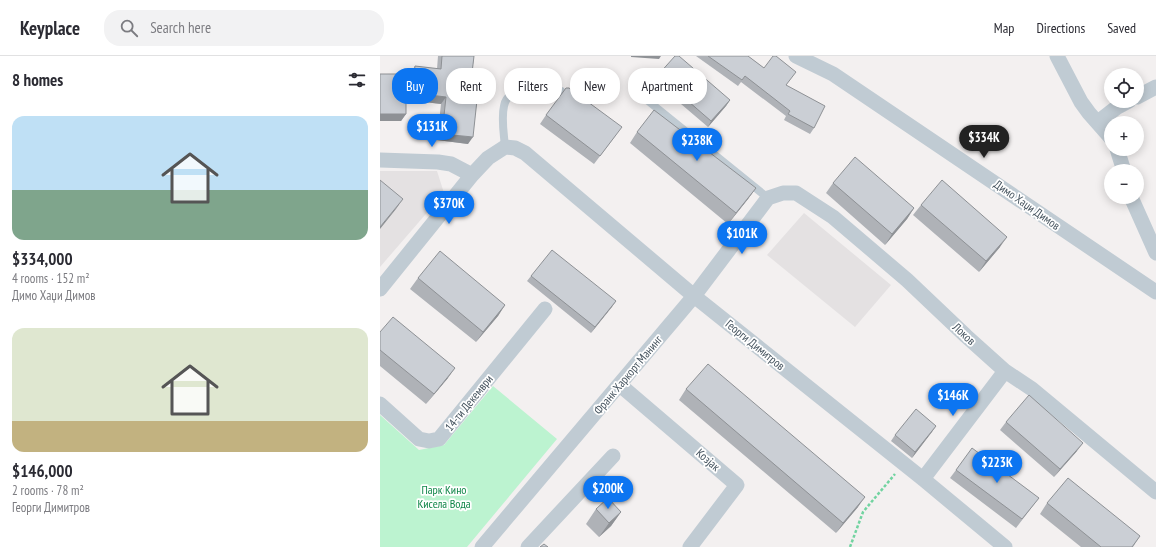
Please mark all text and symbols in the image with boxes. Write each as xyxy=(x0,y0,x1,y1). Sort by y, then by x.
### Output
search box xyxy=(104,10,384,46)
text: Keyplace xyxy=(20,16,80,40)
icon: search xyxy=(118,17,140,39)
text: Search here xyxy=(150,18,211,37)
text: Map xyxy=(994,19,1014,37)
text: Directions xyxy=(1036,19,1085,37)
text: Saved xyxy=(1107,19,1136,37)
chip: Buy xyxy=(392,68,438,104)
chip: Rent xyxy=(446,68,496,104)
chip: Filters xyxy=(504,68,562,104)
chip: New xyxy=(570,68,620,104)
chip: Apartment xyxy=(628,68,707,104)
map controls xyxy=(1104,68,1144,204)
button: locate xyxy=(1104,68,1144,108)
text: 8 homes xyxy=(12,69,63,91)
icon: filters xyxy=(346,69,368,91)
pin: $131K xyxy=(404,114,460,148)
button: + xyxy=(1104,116,1144,156)
text: $131K xyxy=(416,118,448,135)
pin: $334K xyxy=(956,125,1012,159)
pin: $238K xyxy=(669,128,725,162)
text: $334K xyxy=(968,129,1000,146)
text: $238K xyxy=(681,132,713,149)
icon: home xyxy=(154,142,226,214)
button: − xyxy=(1104,164,1144,204)
street label: Димо Хаџи Димов xyxy=(991,176,1063,233)
pin: $370K xyxy=(421,191,477,225)
text: $370K xyxy=(433,195,465,212)
pin: $101K xyxy=(714,221,770,255)
text: $101K xyxy=(726,225,758,242)
text: $334,000 xyxy=(12,248,73,270)
text: 4 rooms · 152 m² xyxy=(12,270,90,287)
text: Димо Хаџи Димов xyxy=(12,287,96,304)
street label: Георги Димитров xyxy=(723,316,788,373)
street label: Локов xyxy=(949,319,979,348)
street label: Франк Харкорт Манинг xyxy=(590,332,665,417)
icon: home xyxy=(154,354,226,426)
street label: 14-ти Декември xyxy=(441,372,496,434)
pin: $146K xyxy=(925,383,981,417)
text: $146K xyxy=(937,387,969,404)
street label: Козјак xyxy=(693,445,724,474)
pin: $223K xyxy=(969,450,1025,484)
text: $223K xyxy=(981,454,1013,471)
text: $146,000 xyxy=(12,460,73,482)
pin: $200K xyxy=(580,476,636,510)
text: $200K xyxy=(592,480,624,497)
text: 2 rooms · 78 m² xyxy=(12,482,84,499)
park label: Парк Кино Кисела Вода xyxy=(417,482,471,511)
text: Георги Димитров xyxy=(12,499,90,516)

